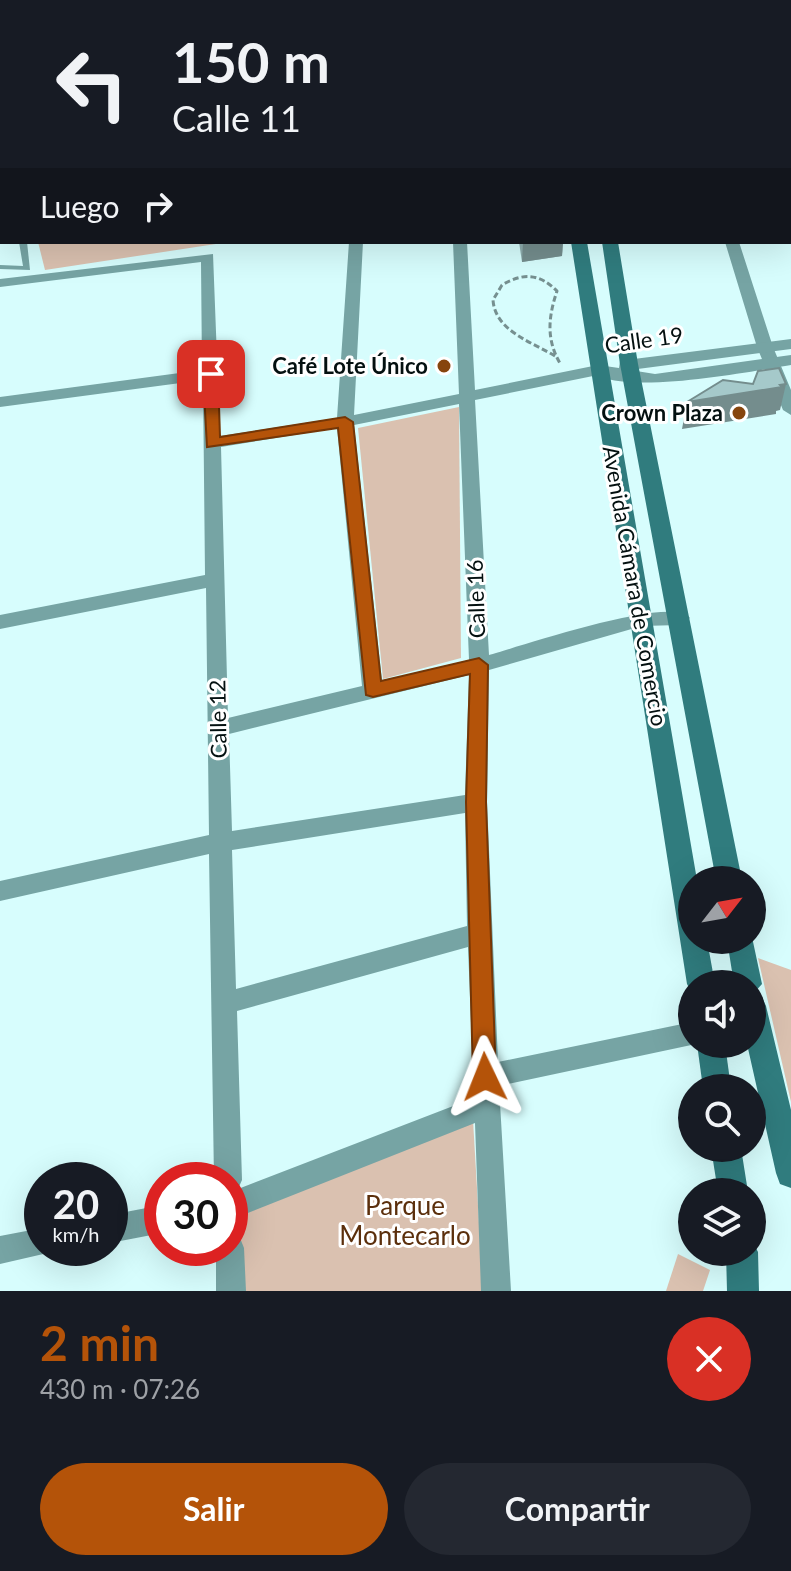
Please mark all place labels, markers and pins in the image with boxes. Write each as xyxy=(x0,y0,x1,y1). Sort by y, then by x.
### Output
pin xyxy=(177,340,245,408)
place label: Café Lote Único xyxy=(272,352,428,379)
marker: Café Lote Único xyxy=(435,357,453,375)
place label: Crown Plaza xyxy=(601,399,723,426)
marker: Crown Plaza xyxy=(730,404,748,422)

